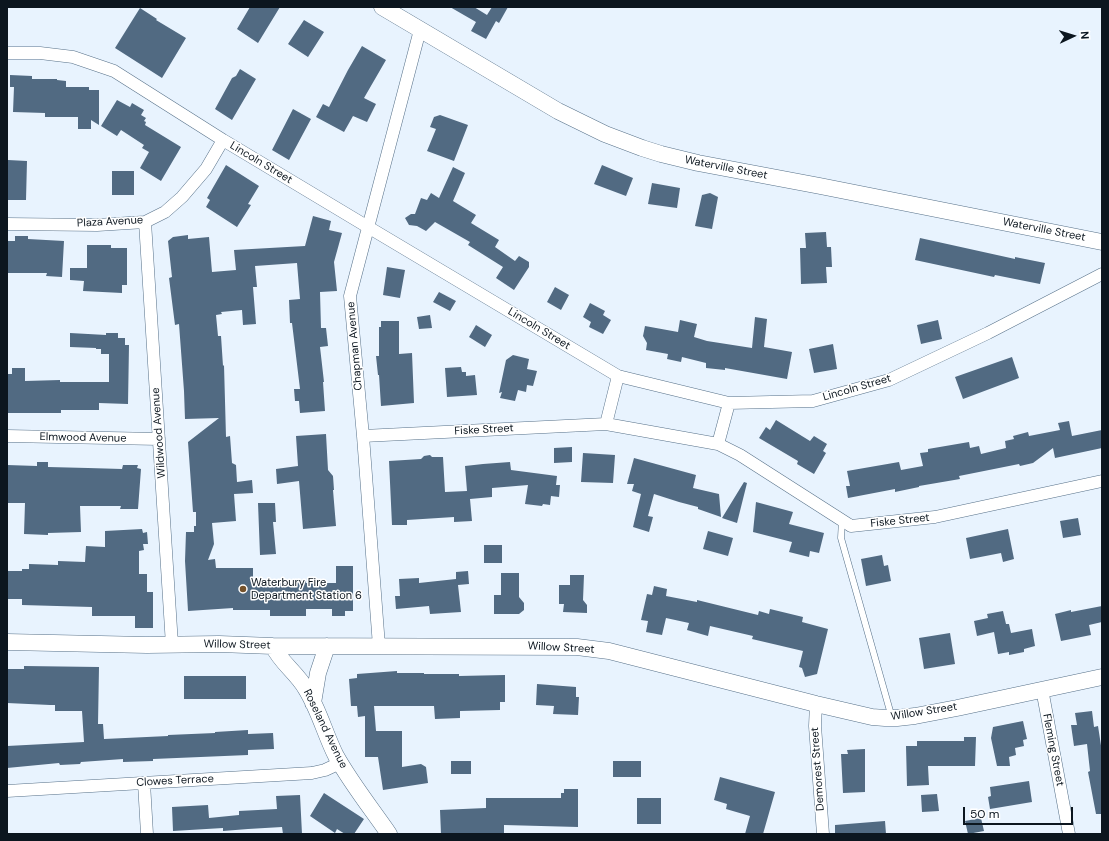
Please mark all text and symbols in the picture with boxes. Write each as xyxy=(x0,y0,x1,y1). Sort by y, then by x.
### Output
north arrow xyxy=(1053,16,1093,56)
text: N xyxy=(1078,31,1092,40)
street label: Lincoln Street xyxy=(227,139,295,187)
street label: Waterville Street xyxy=(683,153,769,183)
street label: Plaza Avenue xyxy=(77,214,143,230)
street label: Waterville Street xyxy=(1001,215,1087,245)
street label: Chapman Avenue xyxy=(345,301,365,391)
street label: Lincoln Street xyxy=(505,305,573,353)
street label: Lincoln Street xyxy=(821,372,893,404)
street label: Wildwood Avenue xyxy=(149,387,169,479)
street label: Fiske Street xyxy=(454,422,514,438)
street label: Elmwood Avenue xyxy=(39,431,127,445)
street label: Fiske Street xyxy=(870,511,930,531)
place label: Waterbury Fire Department Station 6 xyxy=(251,576,362,602)
marker: Waterbury Fire Department Station 6 xyxy=(238,584,248,594)
street label: Willow Street xyxy=(203,638,271,652)
street label: Willow Street xyxy=(527,640,595,656)
street label: Roseland Avenue xyxy=(300,687,350,771)
street label: Willow Street xyxy=(890,700,958,724)
street label: Fleming Street xyxy=(1040,713,1066,787)
street label: Demorest Street xyxy=(808,727,828,811)
street label: Clowes Terrace xyxy=(136,772,214,790)
scale bar xyxy=(965,799,1075,825)
text: 50 m xyxy=(970,806,999,822)

